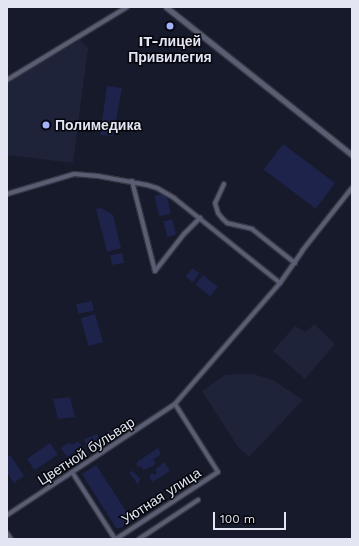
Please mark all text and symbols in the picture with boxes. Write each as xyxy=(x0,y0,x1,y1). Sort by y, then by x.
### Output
marker: IT-лицей Привилегия xyxy=(165,21,175,31)
place label: IT-лицей Привилегия xyxy=(128,33,212,66)
place label: Полимедика xyxy=(55,117,141,133)
marker: Полимедика xyxy=(40,119,52,131)
street label: Цветной бульвар xyxy=(34,413,138,489)
street label: Уютная улица xyxy=(118,464,204,528)
scale bar xyxy=(215,504,288,530)
text: 100 m xyxy=(220,512,255,526)

